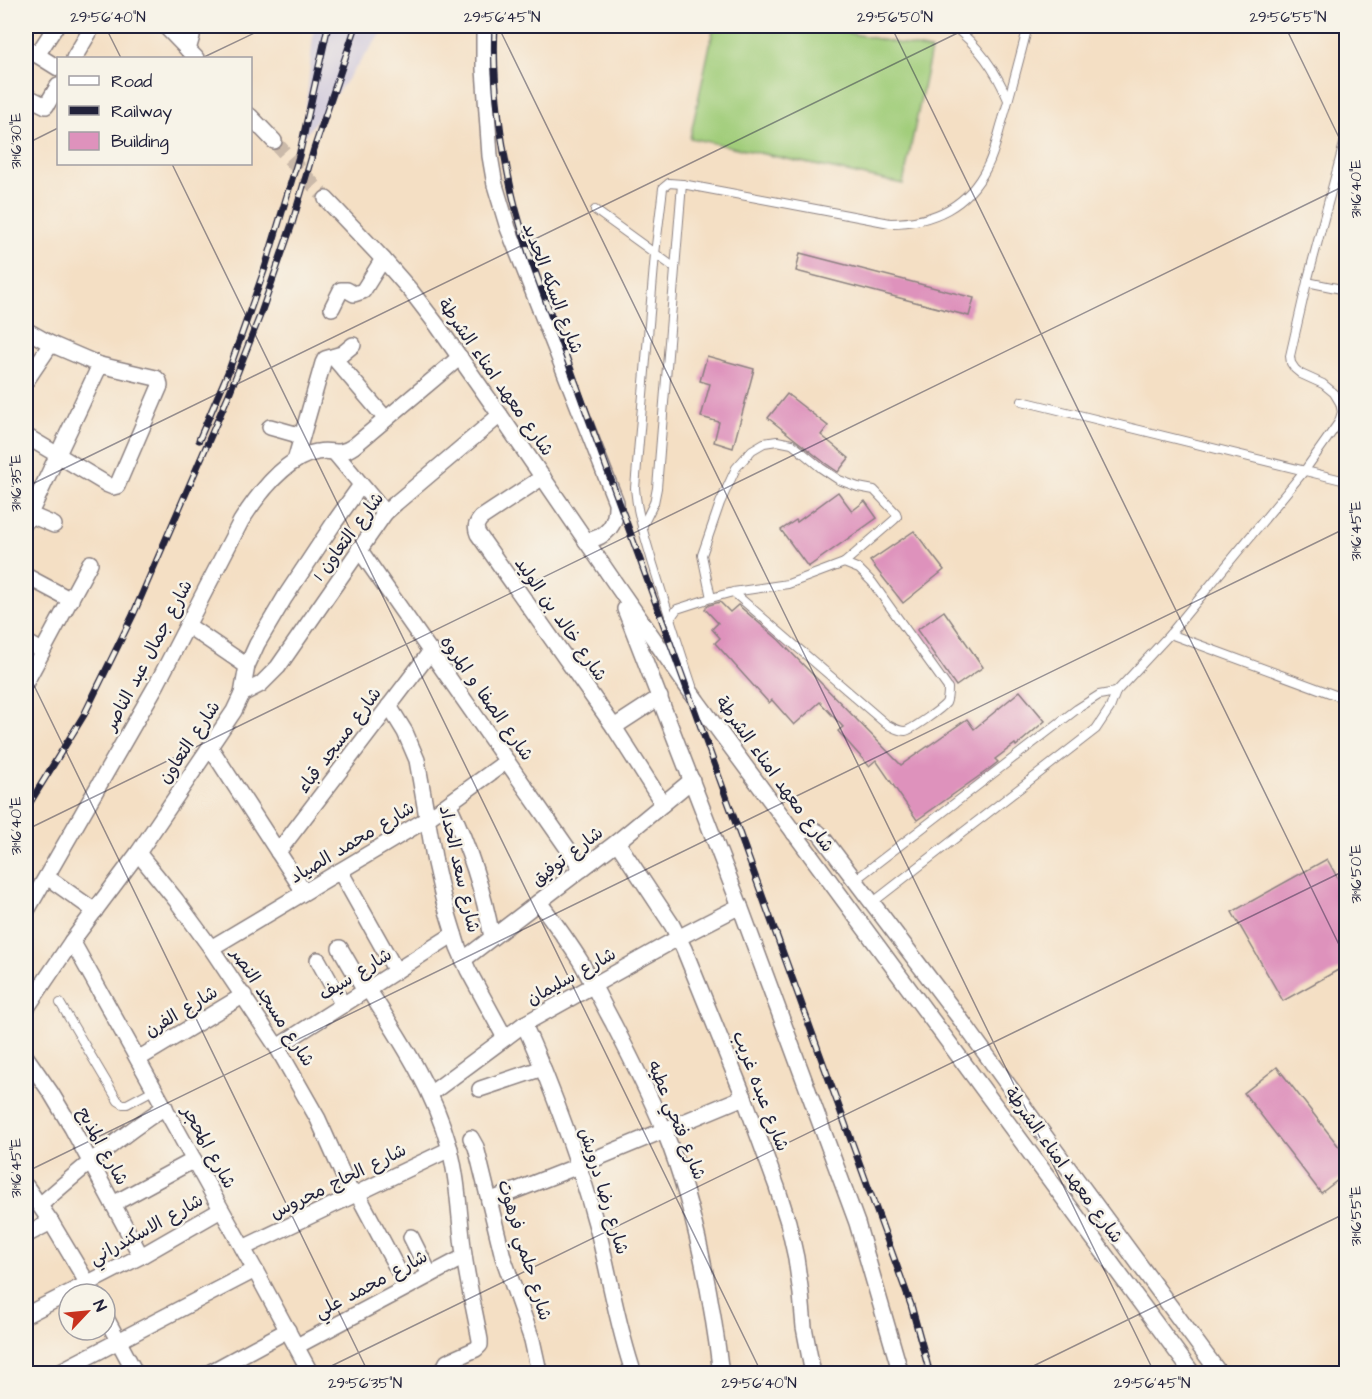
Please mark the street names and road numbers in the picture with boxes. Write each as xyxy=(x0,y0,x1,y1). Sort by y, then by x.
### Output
street label: شارع السكه الحديد xyxy=(516,219,589,357)
street label: شارع معهد امناء الشرطة xyxy=(432,293,559,461)
street label: شارع التعاون 1 xyxy=(307,487,390,586)
street label: شارع خالد بن الوليد xyxy=(508,552,613,686)
street label: شارع جمال عبد الناصر xyxy=(97,575,199,737)
street label: شارع الصفا و المروه xyxy=(434,631,539,766)
street label: شارع مسجد قباء xyxy=(291,682,388,799)
street label: شارع معهد امناء الشرطة xyxy=(709,691,840,857)
street label: شارع التعاون xyxy=(152,696,226,789)
street label: شارع محمد الصياد xyxy=(285,795,419,890)
street label: شارع سعد الحداد xyxy=(433,803,486,935)
street label: شارع توفيق xyxy=(526,820,608,892)
street label: شارع مسجد النصر xyxy=(224,941,320,1072)
street label: شارع سيف xyxy=(314,942,397,1007)
street label: شارع سليمان xyxy=(522,942,621,1011)
street label: شارع الفرن xyxy=(140,980,223,1043)
street label: شارع عبده غريب xyxy=(726,1027,795,1155)
street label: شارع فتحي عطيه xyxy=(638,1057,712,1185)
street label: شارع معهد امناء الشرطة xyxy=(998,1082,1129,1248)
street label: شارع المحجر xyxy=(174,1099,242,1193)
street label: شارع المذبح xyxy=(71,1103,134,1190)
street label: شارع رضا درويش xyxy=(572,1125,635,1258)
street label: شارع الحاج محروس xyxy=(266,1138,411,1225)
street label: شارع حلمي فرهوت xyxy=(488,1177,558,1324)
street label: شارع الاسكندراني xyxy=(85,1188,209,1274)
street label: شارع محمد علي xyxy=(310,1244,434,1327)

